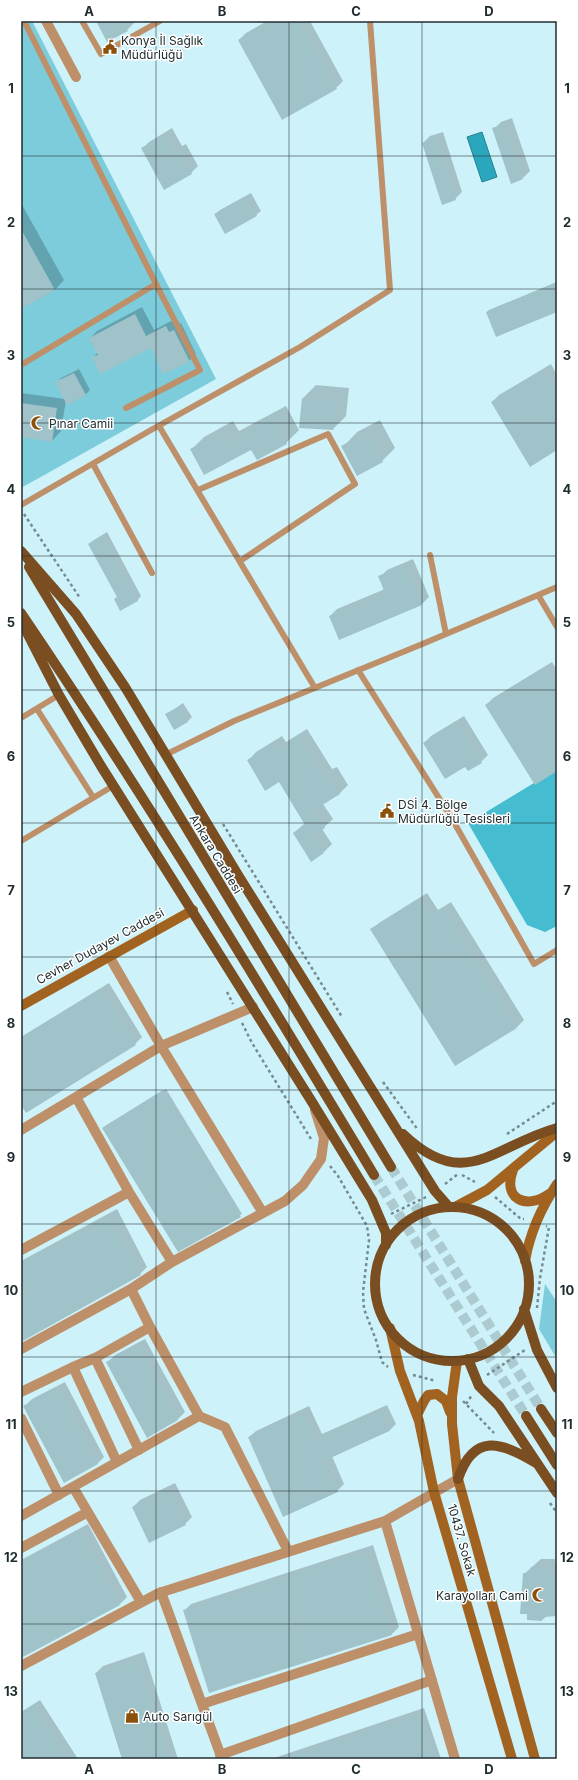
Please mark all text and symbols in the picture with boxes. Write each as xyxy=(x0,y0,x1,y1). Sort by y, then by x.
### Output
text: A xyxy=(84,3,94,19)
text: B xyxy=(218,3,227,19)
text: C xyxy=(351,3,361,19)
text: D xyxy=(484,3,494,19)
place label: Konya İl Sağlık Müdürlüğü xyxy=(121,33,204,62)
public building icon: Konya İl Sağlık Müdürlüğü xyxy=(102,39,118,55)
text: 1 xyxy=(8,80,14,96)
text: 1 xyxy=(564,80,570,96)
text: 2 xyxy=(7,214,15,230)
text: 2 xyxy=(563,214,571,230)
text: 3 xyxy=(7,347,15,363)
text: 3 xyxy=(563,347,571,363)
mosque icon: Pınar Camii xyxy=(30,415,46,431)
place label: Pınar Camii xyxy=(49,416,113,431)
text: 4 xyxy=(7,481,16,497)
text: 4 xyxy=(563,481,572,497)
text: 5 xyxy=(7,614,15,630)
text: 5 xyxy=(563,614,571,630)
text: 6 xyxy=(7,748,15,764)
text: 6 xyxy=(563,748,571,764)
place label: DSİ 4. Bölge Müdürlüğü Tesisleri xyxy=(398,797,510,826)
public building icon: DSİ 4. Bölge Müdürlüğü Tesisleri xyxy=(379,803,395,819)
street label: Ankara Caddesi xyxy=(186,812,246,896)
text: 7 xyxy=(7,882,15,898)
text: 7 xyxy=(563,882,571,898)
street label: Cevher Dudayev Caddesi xyxy=(33,905,167,987)
text: 8 xyxy=(7,1015,15,1031)
text: 8 xyxy=(563,1015,571,1031)
text: 9 xyxy=(7,1149,15,1165)
text: 9 xyxy=(563,1149,571,1165)
text: 10 xyxy=(4,1282,18,1298)
text: 10 xyxy=(560,1282,574,1298)
text: 11 xyxy=(5,1416,17,1432)
text: 11 xyxy=(561,1416,573,1432)
street label: 10437. Sokak xyxy=(445,1502,480,1578)
text: 12 xyxy=(4,1549,18,1565)
text: 12 xyxy=(560,1549,574,1565)
mosque icon: Karayolları Cami xyxy=(531,1587,547,1603)
place label: Karayolları Cami xyxy=(436,1588,528,1603)
text: 13 xyxy=(4,1683,18,1699)
text: 13 xyxy=(560,1683,574,1699)
shop icon: Auto Sarıgül xyxy=(124,1708,140,1724)
place label: Auto Sarıgül xyxy=(143,1709,212,1724)
text: A xyxy=(84,1761,94,1777)
text: B xyxy=(218,1761,227,1777)
text: C xyxy=(351,1761,361,1777)
text: D xyxy=(484,1761,494,1777)

